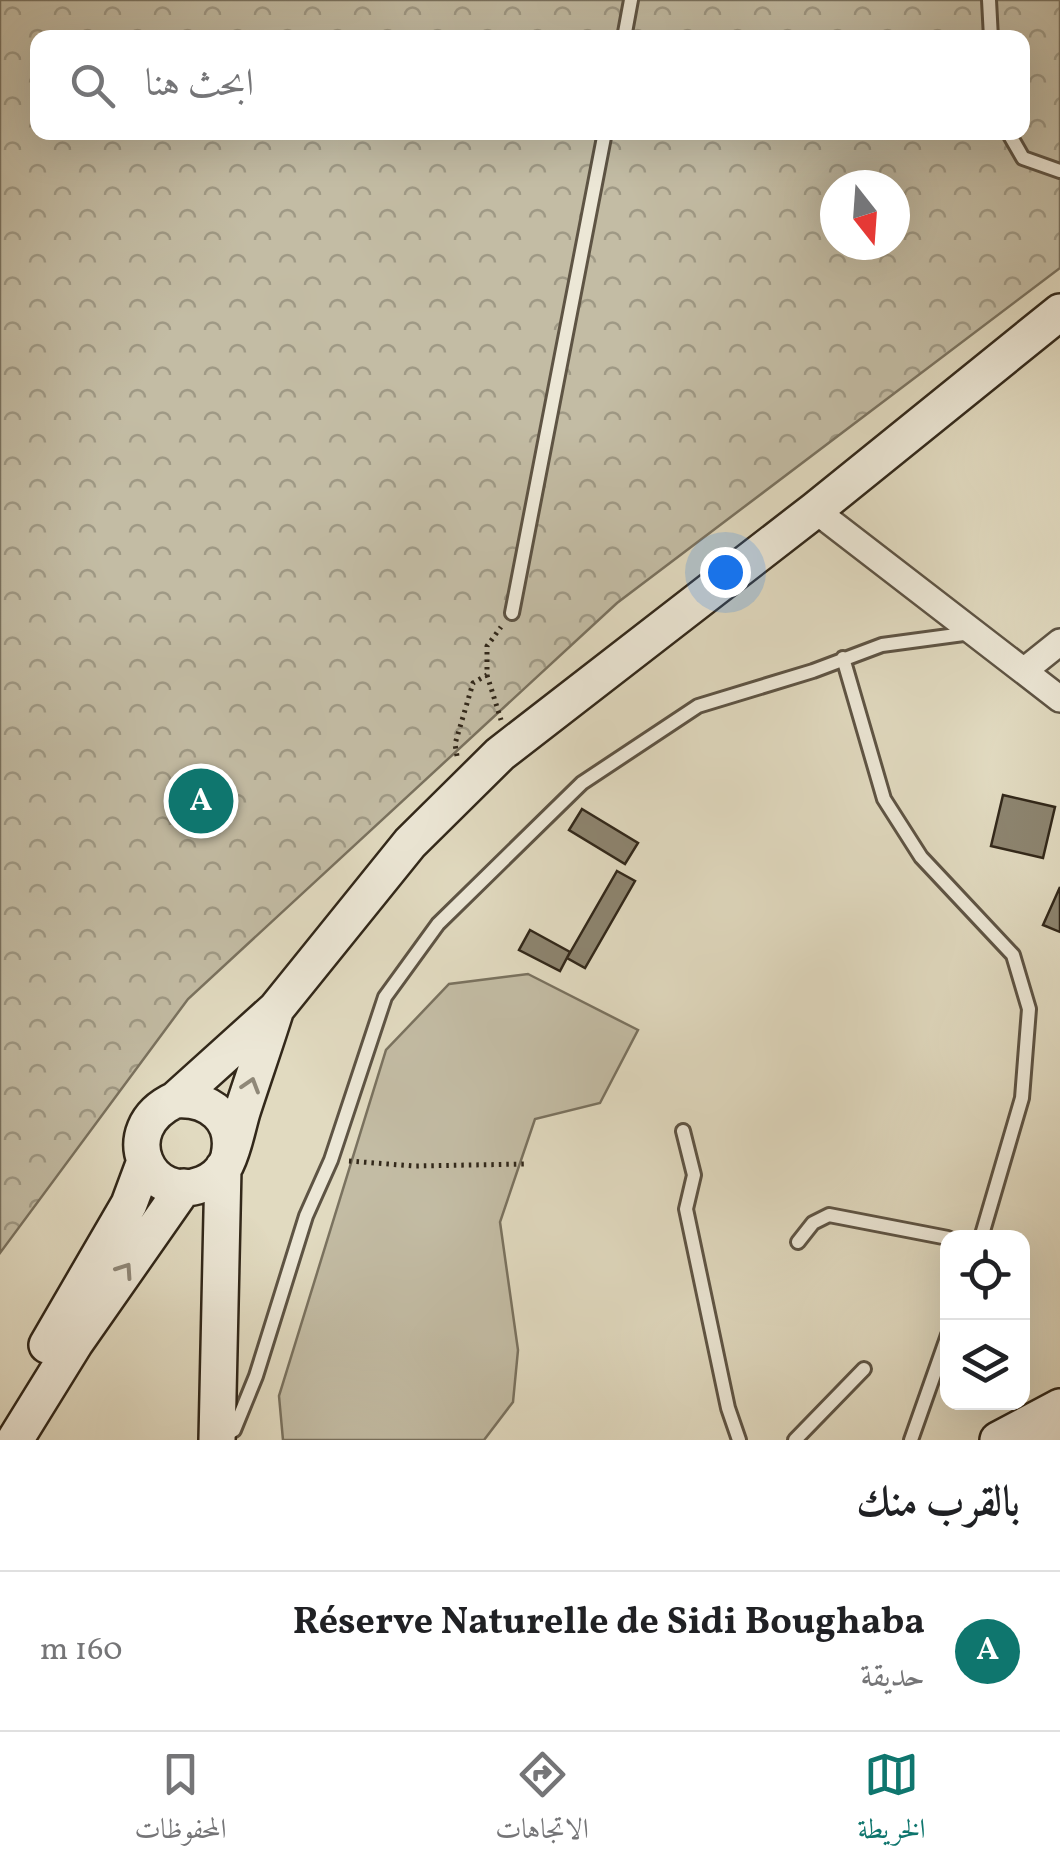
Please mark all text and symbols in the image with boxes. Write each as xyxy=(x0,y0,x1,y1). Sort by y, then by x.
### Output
search box xyxy=(30,30,1030,140)
icon: search xyxy=(65,58,120,113)
text: ابحث هنا xyxy=(145,59,254,112)
north arrow xyxy=(820,170,910,260)
your location xyxy=(700,547,751,598)
pin: A xyxy=(168,764,234,838)
one-way arrow xyxy=(239,1078,260,1095)
map controls xyxy=(940,1230,1030,1410)
button: locate xyxy=(940,1230,1030,1320)
one-way arrow xyxy=(112,1262,131,1280)
button: layers xyxy=(940,1320,1030,1410)
text: بالقرب منك xyxy=(856,1475,1020,1534)
text: Réserve Naturelle de Sidi Boughaba xyxy=(293,1597,925,1650)
text: 160 m xyxy=(40,1629,123,1673)
text: A xyxy=(976,1629,999,1673)
text: حديقة xyxy=(860,1656,925,1700)
tab: المحفوظات xyxy=(134,1747,227,1856)
tab: الاتجاهات xyxy=(495,1747,589,1856)
tab: الخريطة xyxy=(858,1747,926,1856)

